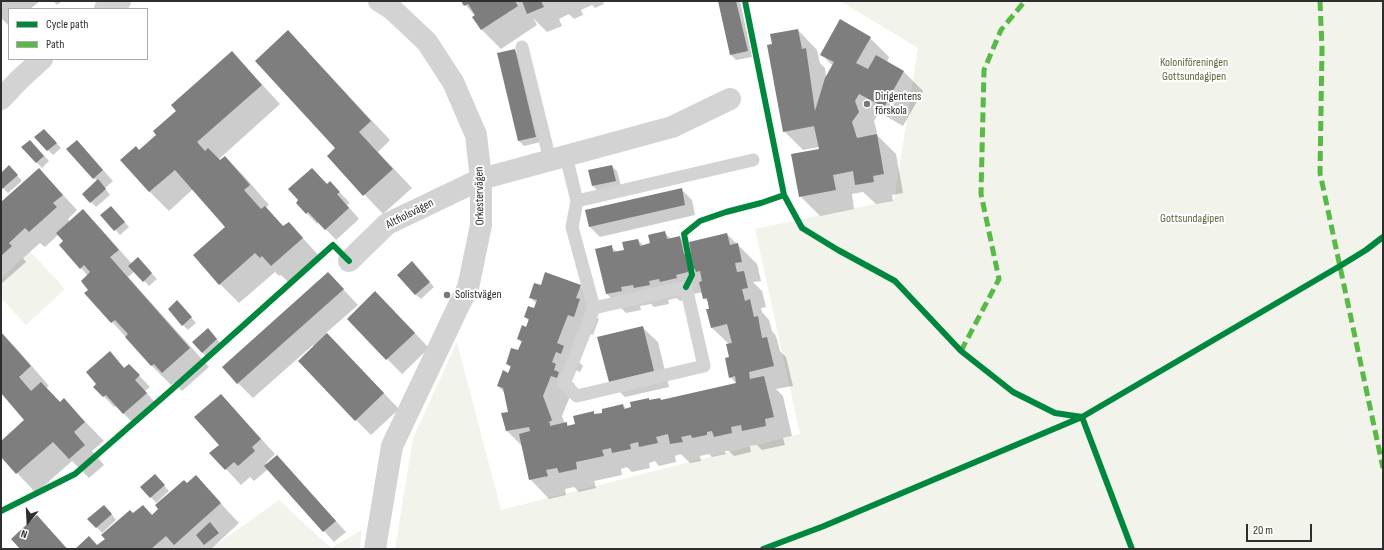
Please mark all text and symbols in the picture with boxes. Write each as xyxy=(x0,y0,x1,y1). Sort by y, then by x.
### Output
legend xyxy=(8,8,148,60)
text: Cycle path xyxy=(46,17,88,32)
text: Path xyxy=(46,37,64,52)
park label: Koloniföreningen Gottsundagipen xyxy=(1160,56,1228,84)
place label: Dirigentens förskola xyxy=(875,90,921,118)
marker: Dirigentens förskola xyxy=(862,99,872,109)
street label: Orkestervägen xyxy=(472,167,488,225)
street label: Altfiolsvägen xyxy=(384,196,436,232)
park label: Gottsundagipen xyxy=(1160,212,1224,226)
place label: Solistvägen xyxy=(455,288,502,302)
marker: Solistvägen xyxy=(442,290,452,300)
north arrow xyxy=(8,502,48,542)
scale bar xyxy=(1248,516,1314,542)
text: 20 m xyxy=(1253,523,1273,538)
text: N xyxy=(19,527,29,541)

